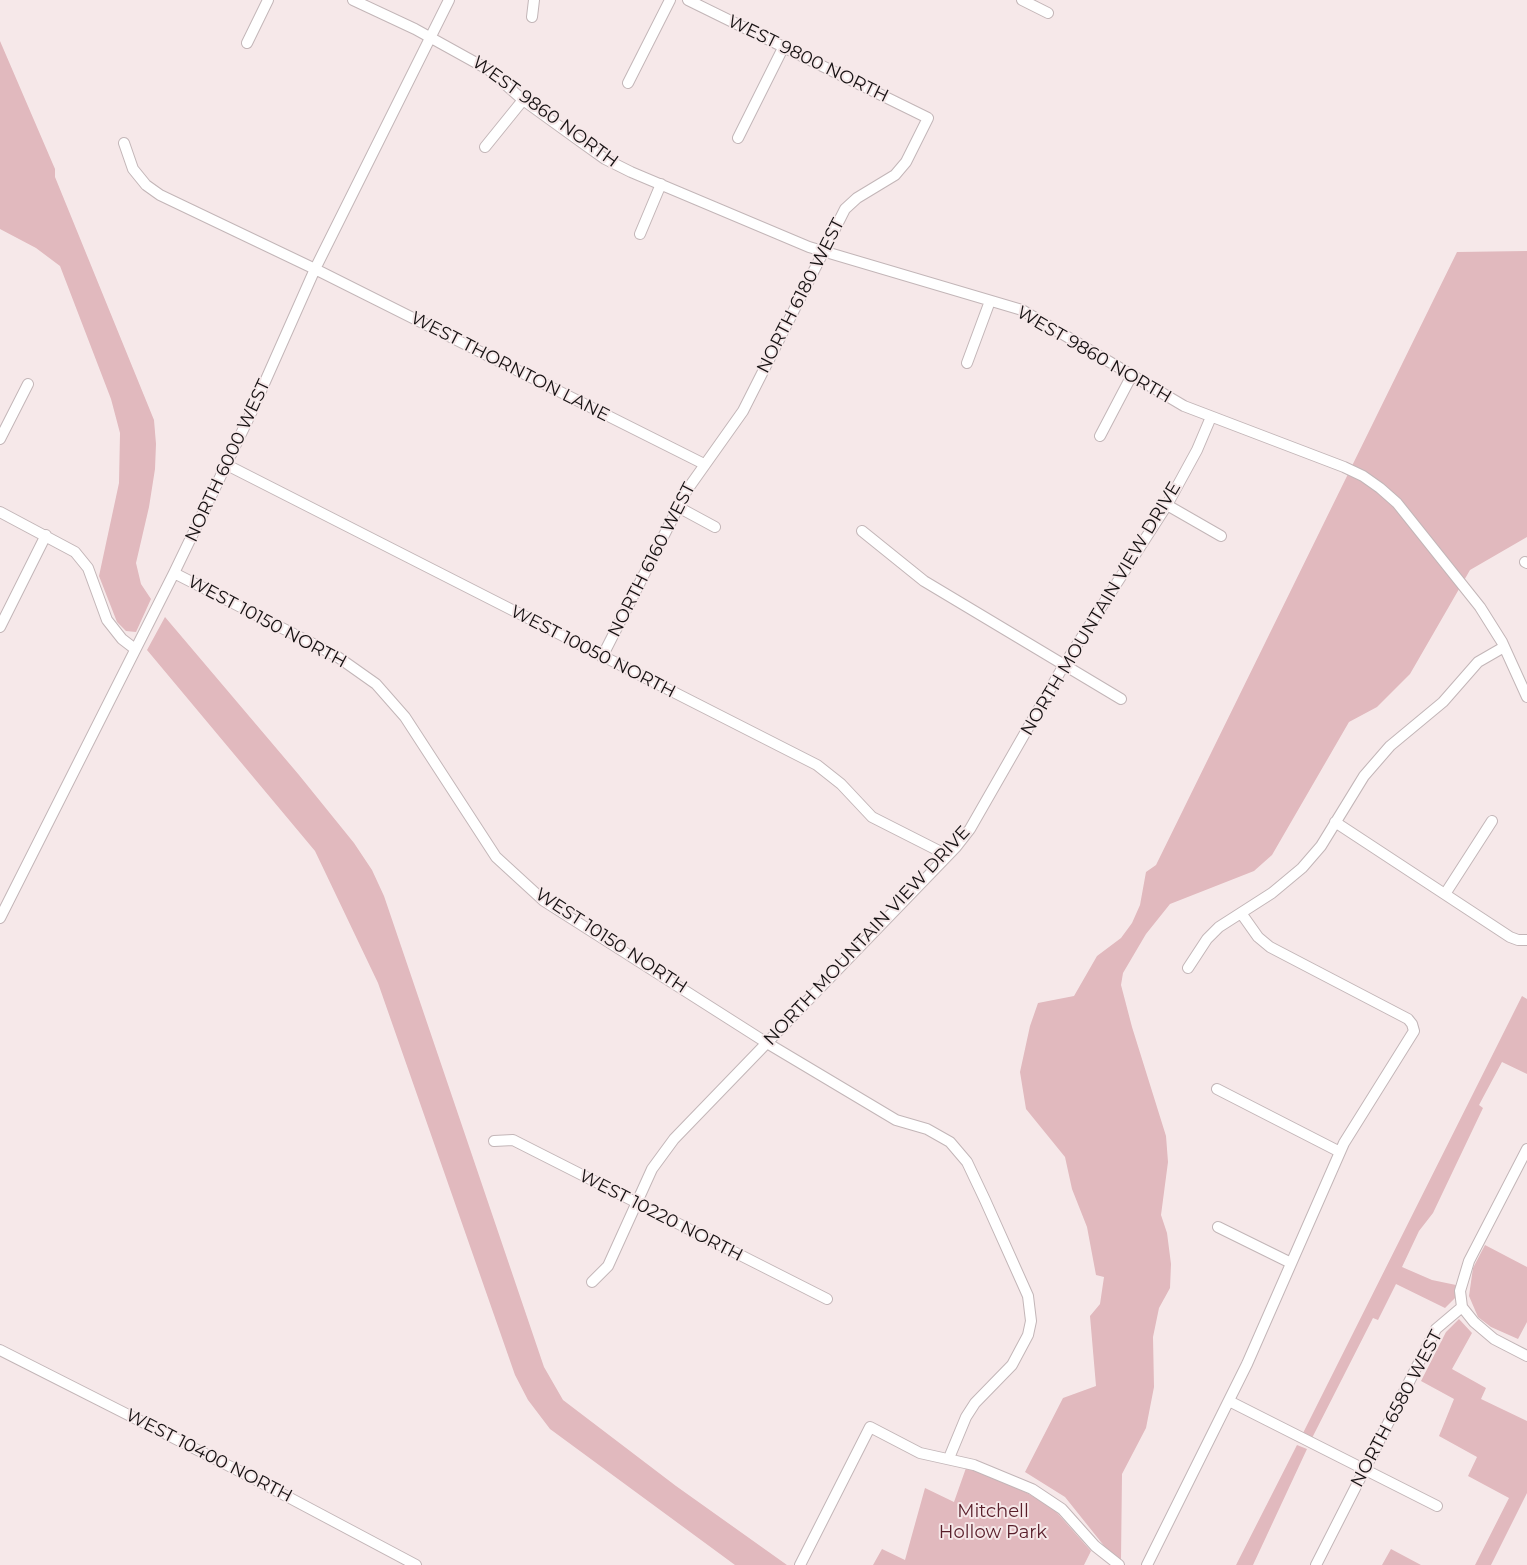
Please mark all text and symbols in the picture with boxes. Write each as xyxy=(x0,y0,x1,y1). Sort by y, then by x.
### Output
street label: WEST 9800 NORTH xyxy=(724,11,892,107)
street label: WEST 9860 NORTH xyxy=(468,52,622,172)
street label: NORTH 6180 WEST xyxy=(753,215,849,377)
street label: WEST 9860 NORTH xyxy=(1013,302,1175,408)
street label: WEST THORNTON LANE xyxy=(407,307,613,427)
street label: NORTH 6000 WEST xyxy=(181,376,275,546)
street label: NORTH MOUNTAIN VIEW DRIVE xyxy=(1016,478,1186,740)
street label: NORTH 6160 WEST xyxy=(604,479,700,641)
street label: WEST 10150 NORTH xyxy=(184,571,350,673)
street label: WEST 10050 NORTH xyxy=(507,601,679,703)
street label: NORTH MOUNTAIN VIEW DRIVE xyxy=(759,822,975,1050)
street label: WEST 10150 NORTH xyxy=(531,884,691,998)
street label: WEST 10220 NORTH xyxy=(576,1165,746,1267)
street label: NORTH 6580 WEST xyxy=(1347,1327,1447,1491)
street label: WEST 10400 NORTH xyxy=(122,1405,296,1507)
park label: Mitchell Hollow Park xyxy=(939,1501,1047,1544)

